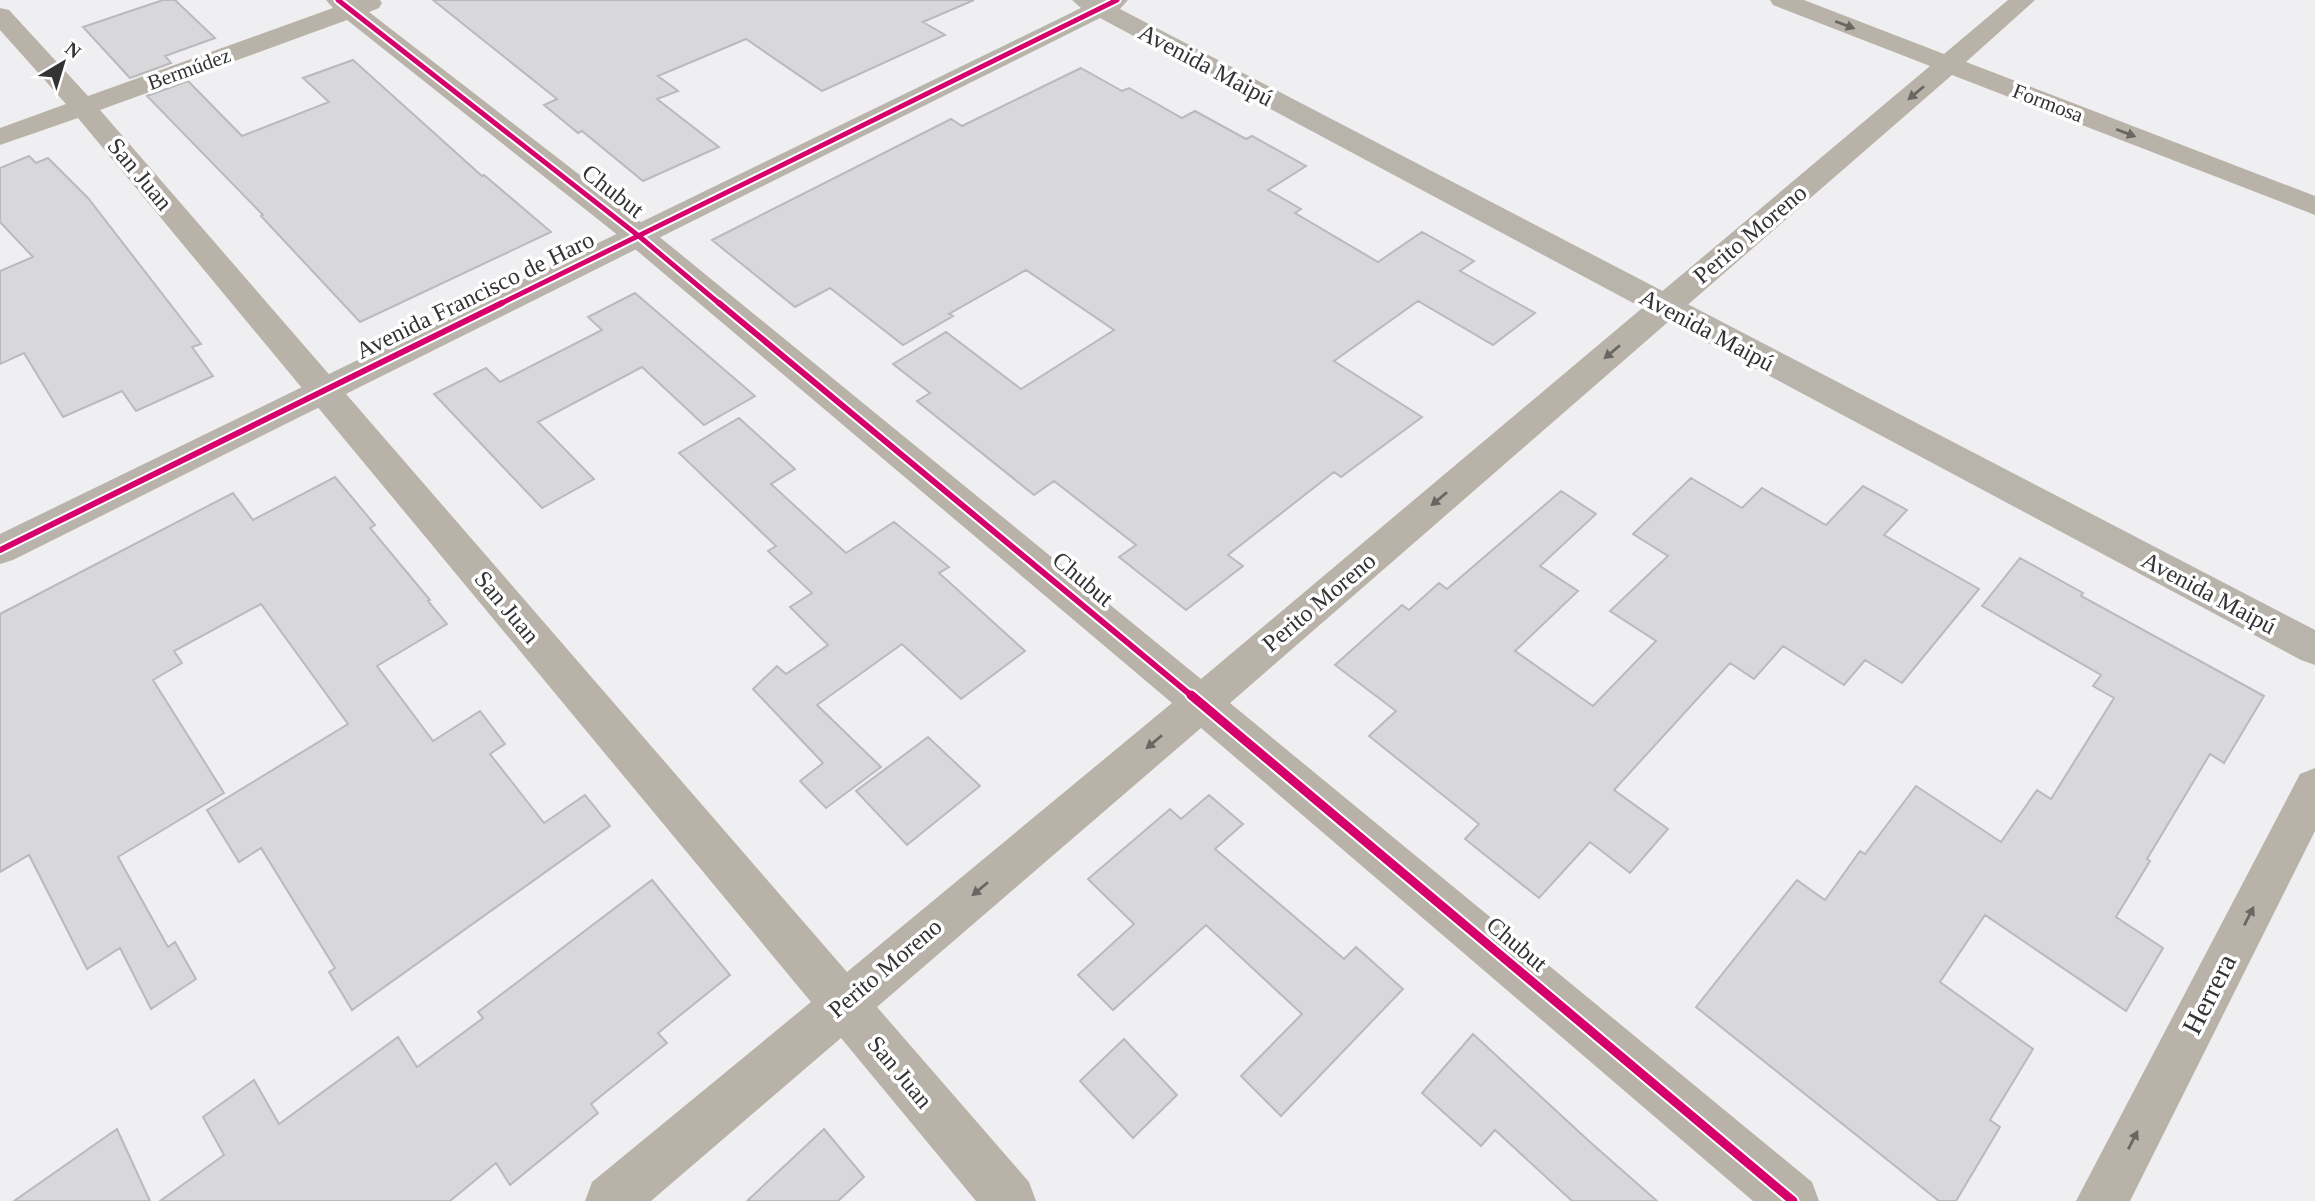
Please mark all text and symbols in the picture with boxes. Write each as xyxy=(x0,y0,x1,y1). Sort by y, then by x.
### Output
street label: Avenida Maipú xyxy=(1134,19,1278,111)
one-way arrow xyxy=(1835,19,1856,30)
north arrow xyxy=(28,28,98,98)
text: N xyxy=(61,37,85,63)
street label: Bermúdez xyxy=(144,43,234,95)
street label: Formosa xyxy=(2009,79,2087,128)
one-way arrow xyxy=(1907,85,1925,101)
one-way arrow xyxy=(2116,128,2137,139)
street label: San Juan xyxy=(102,133,178,215)
street label: Chubut xyxy=(577,159,649,223)
street label: Perito Moreno xyxy=(1688,179,1812,289)
street label: Avenida Francisco de Haro xyxy=(352,226,598,364)
street label: Avenida Maipú xyxy=(1635,284,1779,376)
one-way arrow xyxy=(1604,344,1621,359)
one-way arrow xyxy=(1431,491,1448,506)
street label: Chubut xyxy=(1048,546,1119,612)
street label: Perito Moreno xyxy=(1257,547,1381,657)
street label: Avenida Maipú xyxy=(2137,547,2281,639)
street label: San Juan xyxy=(469,566,545,648)
one-way arrow xyxy=(1145,734,1163,750)
one-way arrow xyxy=(971,881,989,897)
one-way arrow xyxy=(2243,906,2254,926)
street label: Chubut xyxy=(1482,911,1553,977)
street label: Perito Moreno xyxy=(823,913,947,1023)
street label: Herrera xyxy=(2176,948,2242,1039)
street label: San Juan xyxy=(862,1031,938,1113)
one-way arrow xyxy=(2128,1130,2139,1150)

